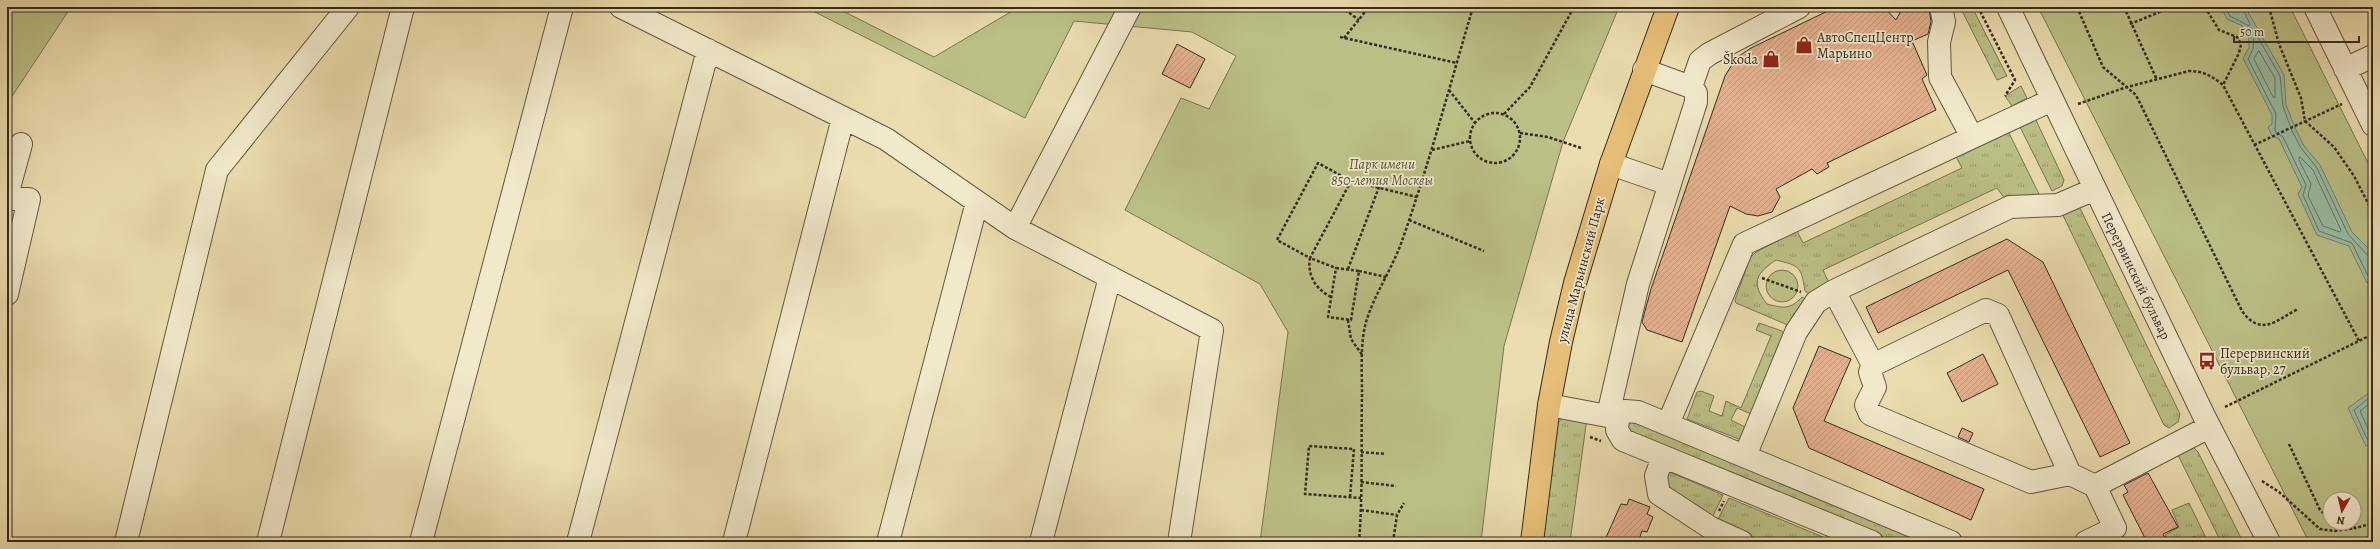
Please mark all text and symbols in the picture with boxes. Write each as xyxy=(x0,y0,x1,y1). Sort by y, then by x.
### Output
scale bar xyxy=(2234,18,2359,44)
text: 50 m xyxy=(2240,24,2264,40)
place label: АвтоСпецЦентр Марьино xyxy=(1816,28,1914,63)
shop icon: АвтоСпецЦентр Марьино xyxy=(1794,35,1814,55)
shop icon: Škoda xyxy=(1761,49,1781,69)
place label: Škoda xyxy=(1723,50,1758,69)
park label: Парк имени 850-летия Москвы xyxy=(1331,155,1434,190)
street label: улица Марьинский Парк xyxy=(1552,195,1610,346)
street label: Перервинский бульвар xyxy=(2097,209,2175,343)
place label: Перервинский бульвар, 27 xyxy=(2220,344,2310,379)
bus stop icon: Перервинский бульвар, 27 xyxy=(2197,351,2217,371)
north arrow xyxy=(2322,491,2362,531)
text: N xyxy=(2336,512,2346,528)

